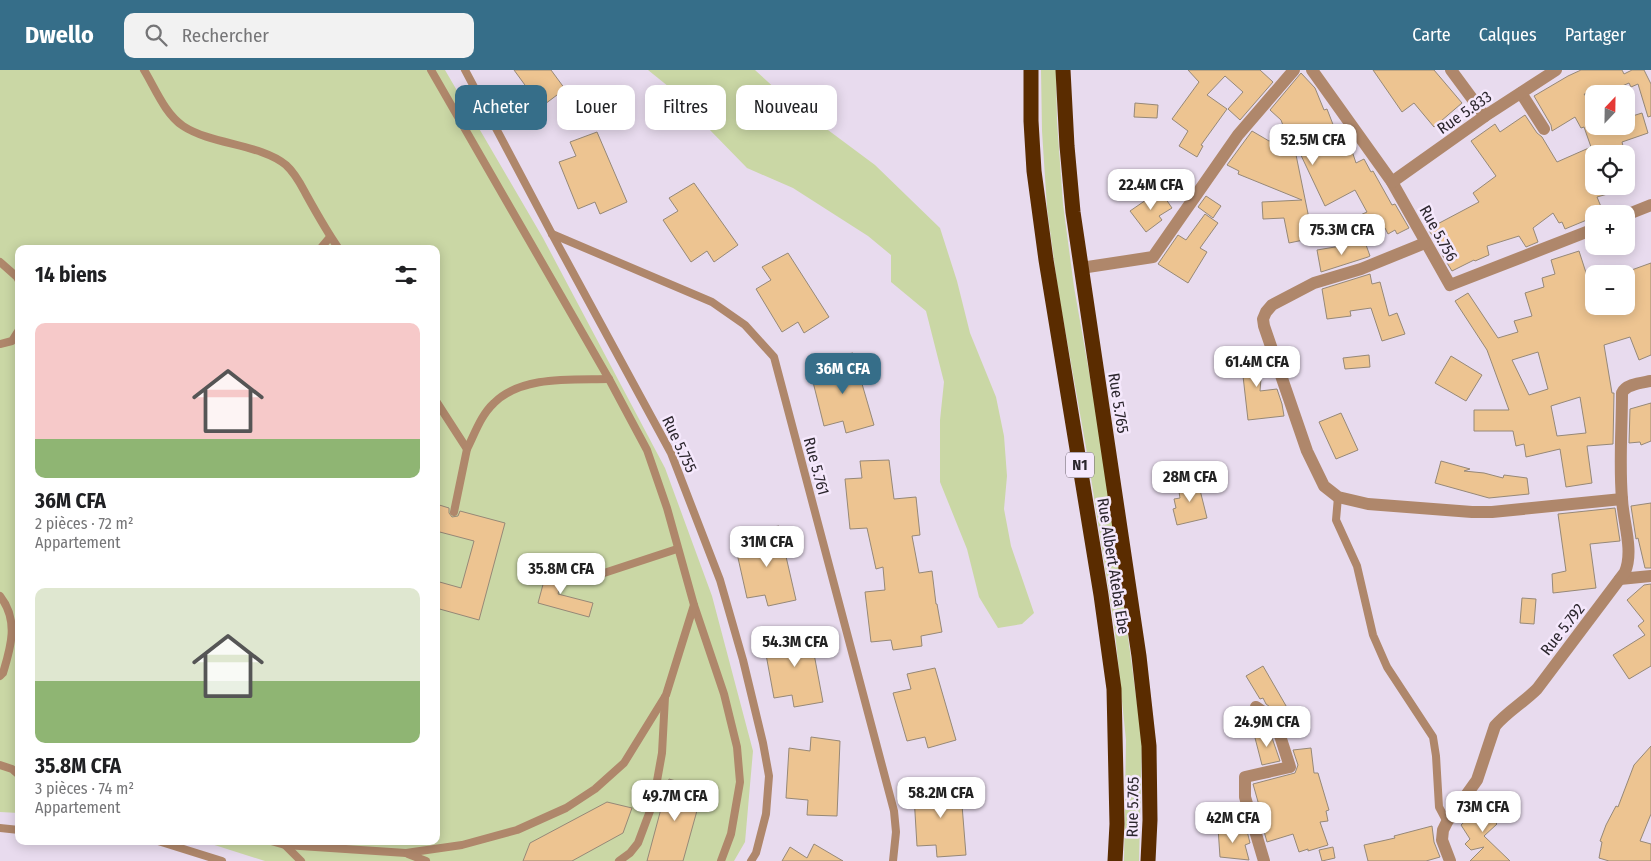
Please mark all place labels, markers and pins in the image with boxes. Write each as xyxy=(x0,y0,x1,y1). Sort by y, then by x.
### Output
pin: 52.5M CFA xyxy=(1256,124,1370,166)
pin: 22.4M CFA xyxy=(1094,168,1208,211)
pin: 75.3M CFA xyxy=(1285,214,1399,256)
pin: 61.4M CFA xyxy=(1200,346,1314,388)
pin: 36M CFA xyxy=(797,352,889,395)
pin: 28M CFA xyxy=(1144,460,1236,503)
pin: 31M CFA xyxy=(721,526,813,568)
pin: 35.8M CFA xyxy=(504,552,618,595)
pin: 54.3M CFA xyxy=(738,626,852,668)
pin: 24.9M CFA xyxy=(1210,706,1324,748)
pin: 58.2M CFA xyxy=(884,776,998,819)
pin: 49.7M CFA xyxy=(618,780,732,822)
pin: 73M CFA xyxy=(1437,790,1529,833)
pin: 42M CFA xyxy=(1187,802,1279,844)

